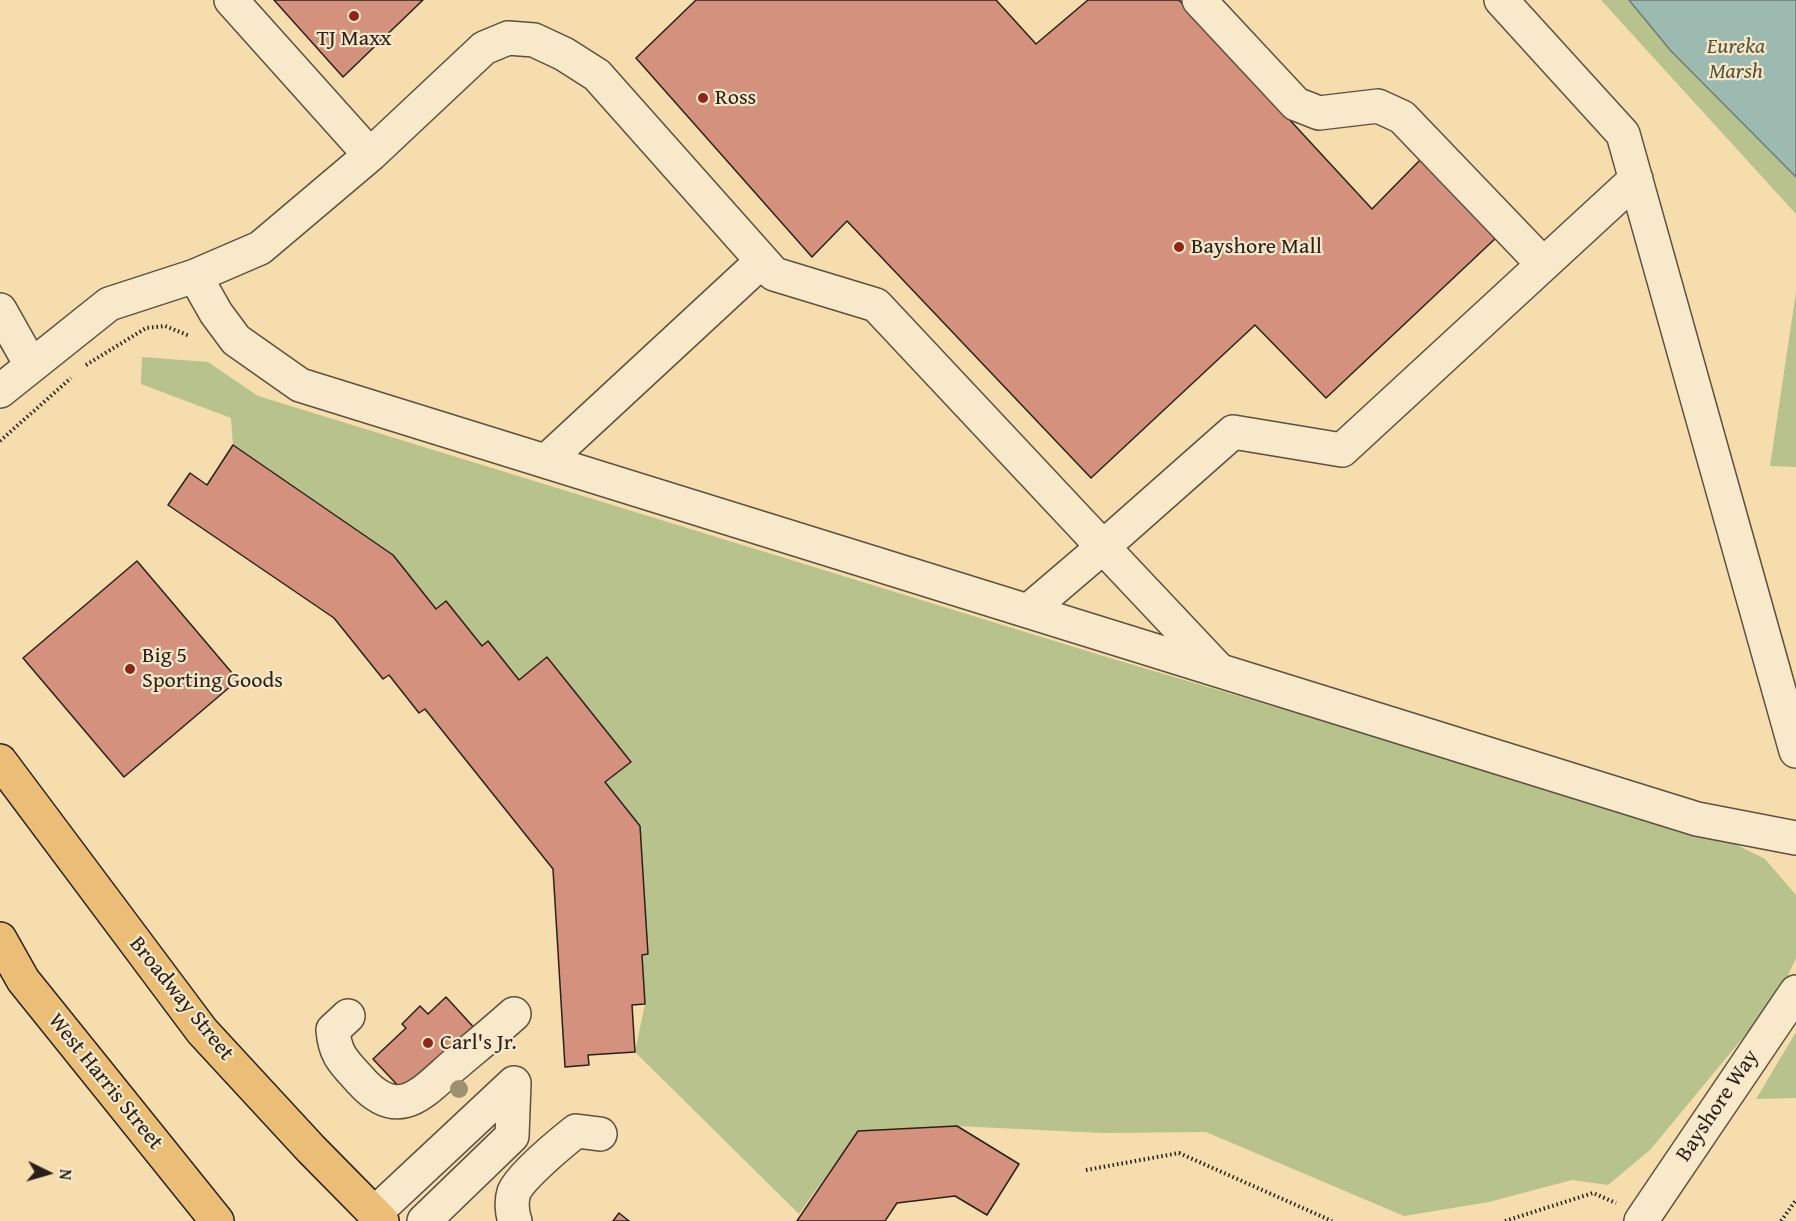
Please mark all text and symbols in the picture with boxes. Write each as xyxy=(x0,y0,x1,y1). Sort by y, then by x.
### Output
marker: TJ Maxx xyxy=(347,9,361,23)
place label: TJ Maxx xyxy=(317,26,391,52)
park label: Eureka Marsh xyxy=(1707,34,1765,86)
place label: Ross xyxy=(715,85,756,111)
marker: Ross xyxy=(696,91,710,105)
place label: Bayshore Mall xyxy=(1191,234,1322,260)
marker: Bayshore Mall xyxy=(1172,240,1186,254)
place label: Big 5 Sporting Goods xyxy=(142,643,283,694)
marker: Big 5 Sporting Goods xyxy=(123,662,137,676)
street label: Broadway Street xyxy=(123,932,239,1066)
street label: West Harris Street xyxy=(42,1008,168,1156)
place label: Carl's Jr. xyxy=(440,1030,517,1056)
marker: Carl's Jr. xyxy=(421,1036,435,1050)
street label: Bayshore Way xyxy=(1671,1045,1765,1167)
north arrow xyxy=(18,1143,78,1203)
text: N xyxy=(54,1168,78,1181)

